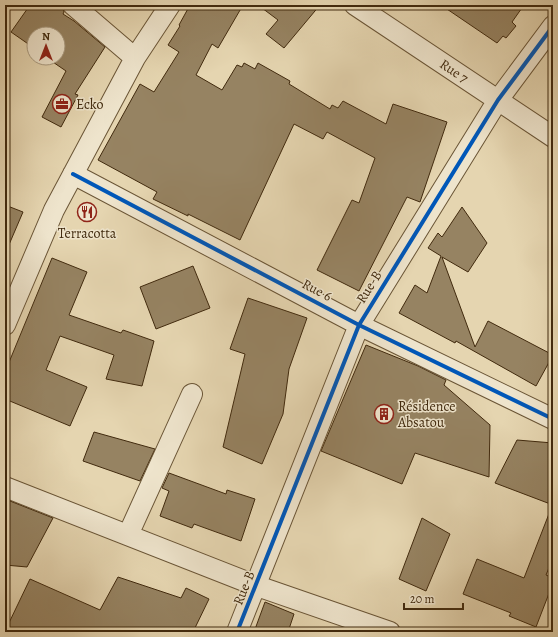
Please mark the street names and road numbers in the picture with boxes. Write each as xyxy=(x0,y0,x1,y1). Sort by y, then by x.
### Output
street label: Rue 7 xyxy=(436,55,472,88)
street label: Rue-B xyxy=(352,267,386,307)
street label: Rue 6 xyxy=(299,274,335,306)
street label: Rue-B xyxy=(229,568,259,608)

